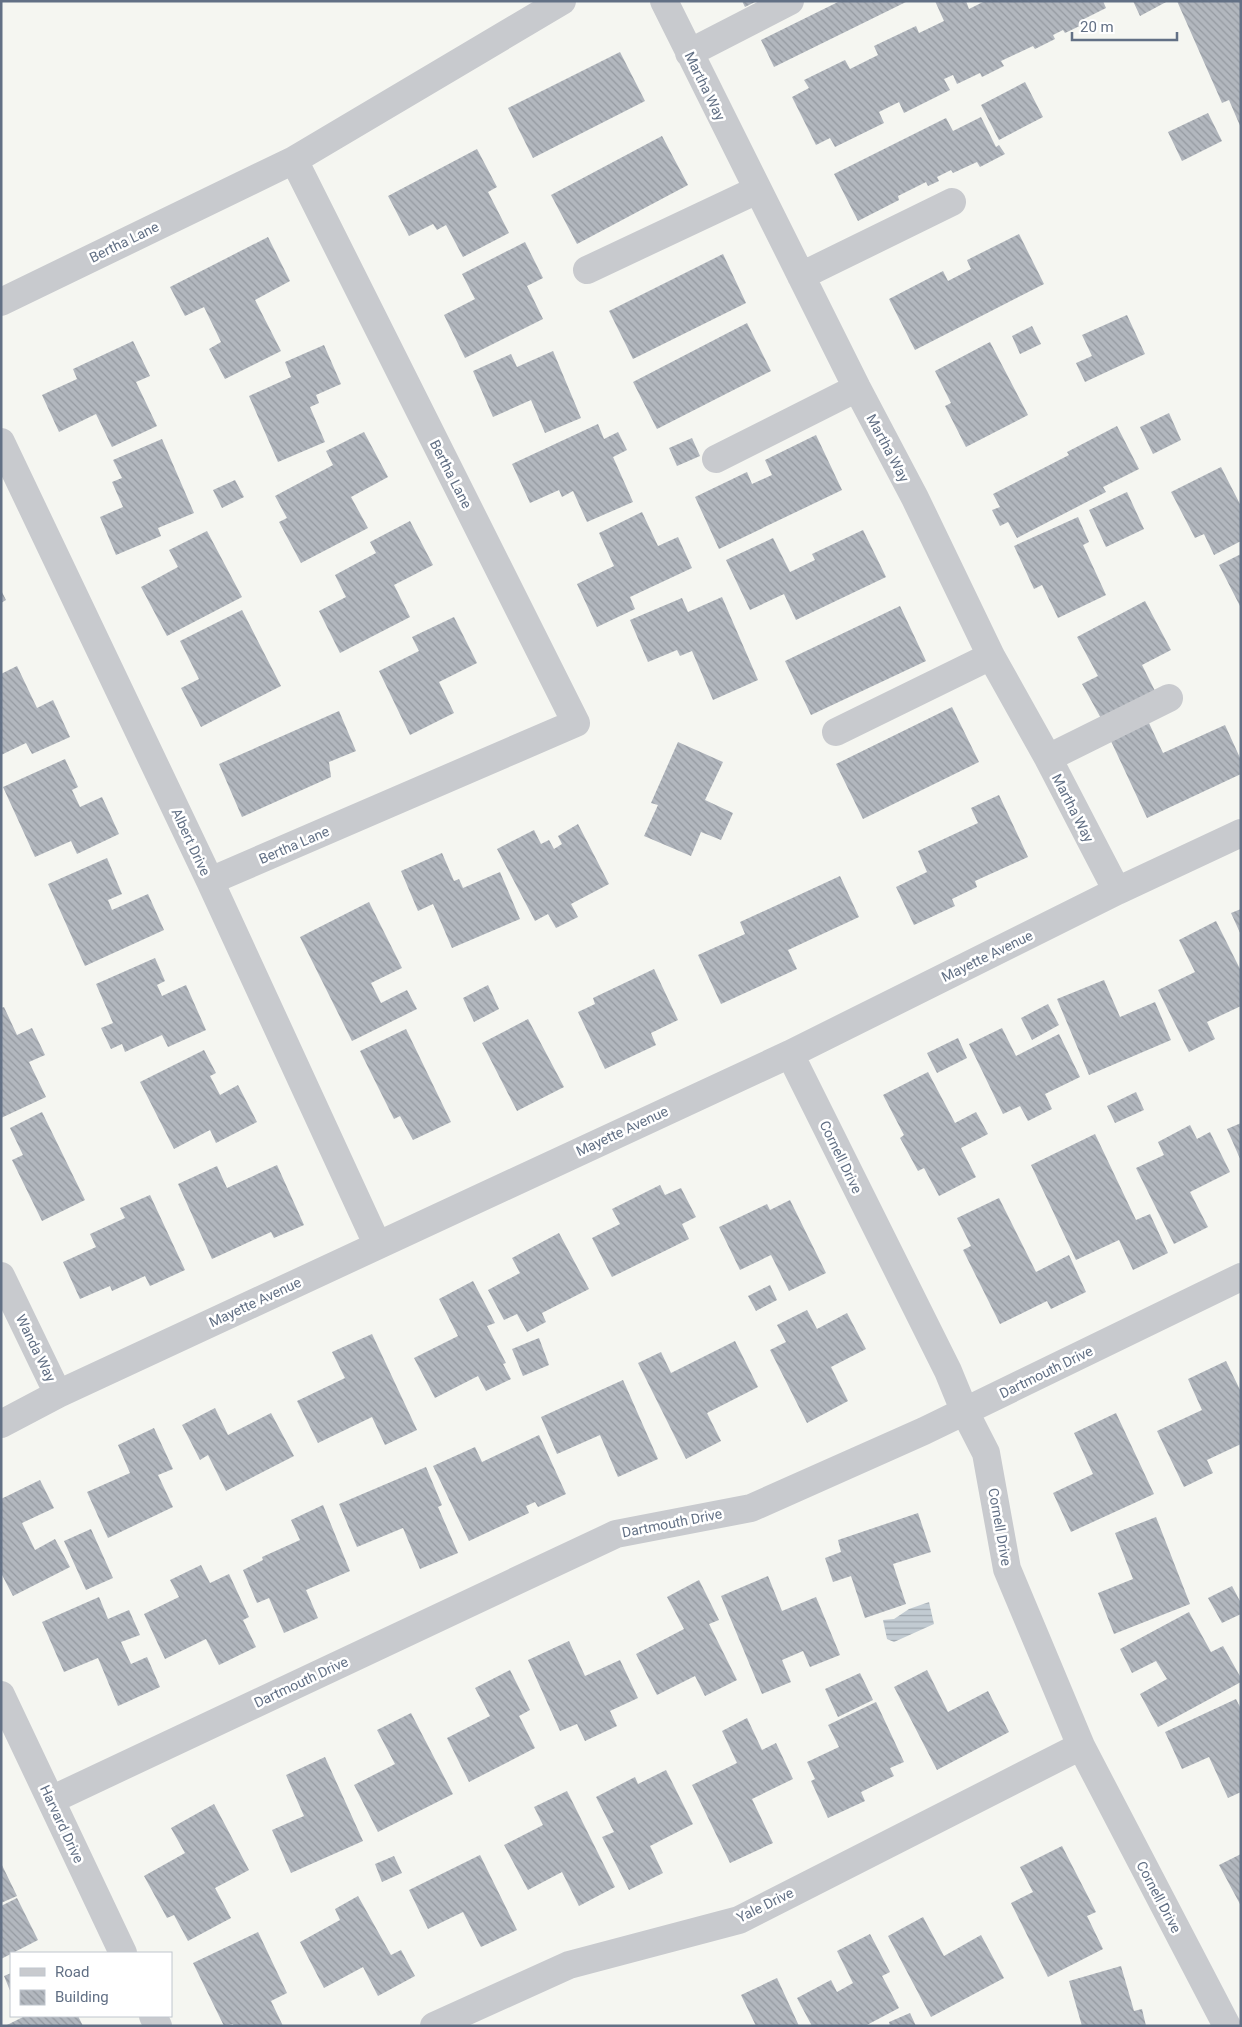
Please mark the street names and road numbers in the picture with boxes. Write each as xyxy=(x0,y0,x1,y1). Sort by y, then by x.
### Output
street label: Martha Way xyxy=(681,49,729,123)
street label: Bertha Lane xyxy=(87,218,161,266)
street label: Martha Way xyxy=(863,411,913,485)
street label: Bertha Lane xyxy=(427,437,475,511)
street label: Martha Way xyxy=(1049,771,1097,845)
street label: Albert Drive xyxy=(168,806,214,878)
street label: Bertha Lane xyxy=(256,823,332,867)
street label: Mayette Avenue xyxy=(939,927,1035,985)
street label: Mayette Avenue xyxy=(574,1103,670,1159)
street label: Cornell Drive xyxy=(817,1118,865,1196)
street label: Mayette Avenue xyxy=(207,1274,303,1330)
street label: Wanda Way xyxy=(13,1312,59,1385)
street label: Dartmouth Drive xyxy=(997,1343,1095,1401)
street label: Cornell Drive xyxy=(985,1487,1015,1567)
street label: Dartmouth Drive xyxy=(621,1505,723,1541)
street label: Dartmouth Drive xyxy=(252,1653,350,1711)
street label: Harvard Drive xyxy=(37,1782,87,1866)
street label: Cornell Drive xyxy=(1133,1858,1185,1936)
street label: Yale Drive xyxy=(734,1884,796,1926)

